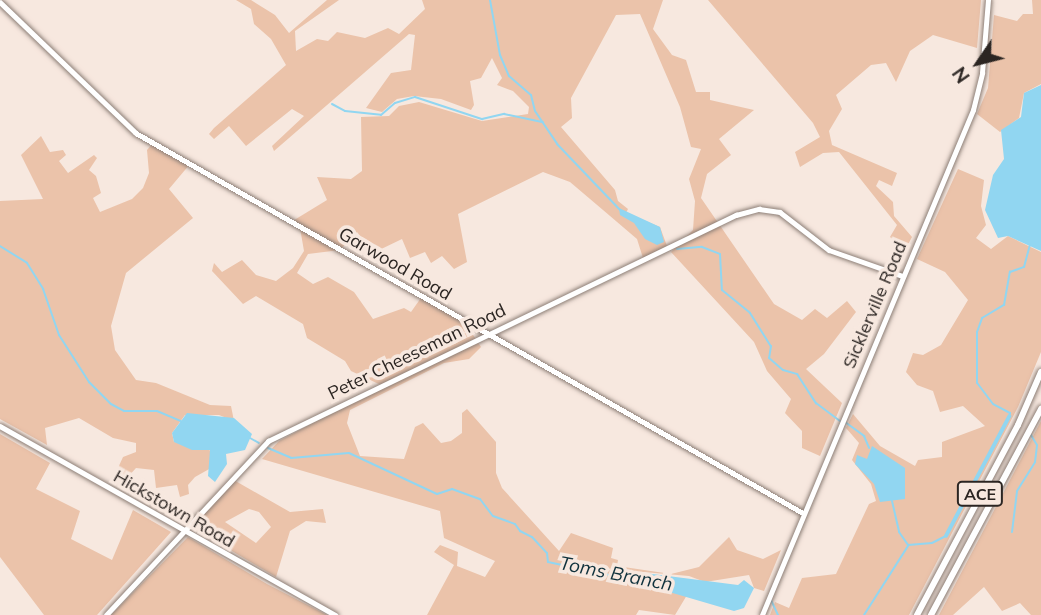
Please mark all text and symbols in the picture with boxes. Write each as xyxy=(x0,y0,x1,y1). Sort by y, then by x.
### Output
north arrow xyxy=(943,28,1013,98)
text: N xyxy=(947,62,975,88)
street label: Garwood Road xyxy=(335,223,455,305)
street label: Sicklerville Road xyxy=(839,238,911,372)
street label: Peter Cheeseman Road xyxy=(324,299,510,405)
street label: Hickstown Road xyxy=(110,466,238,552)
road number: ACE xyxy=(956,481,1004,506)
water label: Toms Branch xyxy=(558,552,674,596)

